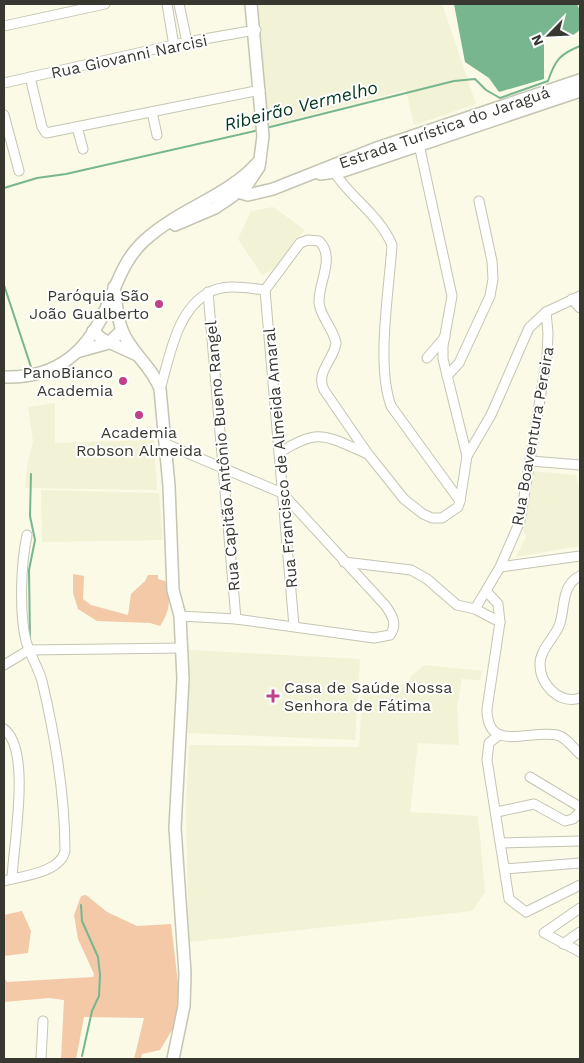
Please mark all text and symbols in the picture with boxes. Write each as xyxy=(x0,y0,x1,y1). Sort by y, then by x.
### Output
north arrow xyxy=(524,10,574,60)
street label: Rua Giovanni Narcisi xyxy=(49,31,209,82)
text: N xyxy=(528,32,547,48)
water label: Ribeirão Vermelho xyxy=(222,76,380,135)
street label: Estrada Turística do Jaraguá xyxy=(336,82,552,173)
place label: Paróquia São João Gualberto xyxy=(29,286,149,323)
marker: Paróquia São João Gualberto xyxy=(153,298,165,310)
street label: Rua Capitão Antônio Bueno Rangel xyxy=(201,320,244,592)
street label: Rua Francisco de Almeida Amaral xyxy=(260,327,301,589)
street label: Rua Boaventura Pereira xyxy=(507,345,558,527)
place label: PanoBianco Academia xyxy=(23,363,113,400)
marker: PanoBianco Academia xyxy=(117,375,129,387)
marker: Academia Robson Almeida xyxy=(133,409,145,421)
place label: Academia Robson Almeida xyxy=(76,423,202,460)
place label: Casa de Saúde Nossa Senhora de Fátima xyxy=(284,678,452,715)
marker: Casa de Saúde Nossa Senhora de Fátima xyxy=(266,689,280,703)

